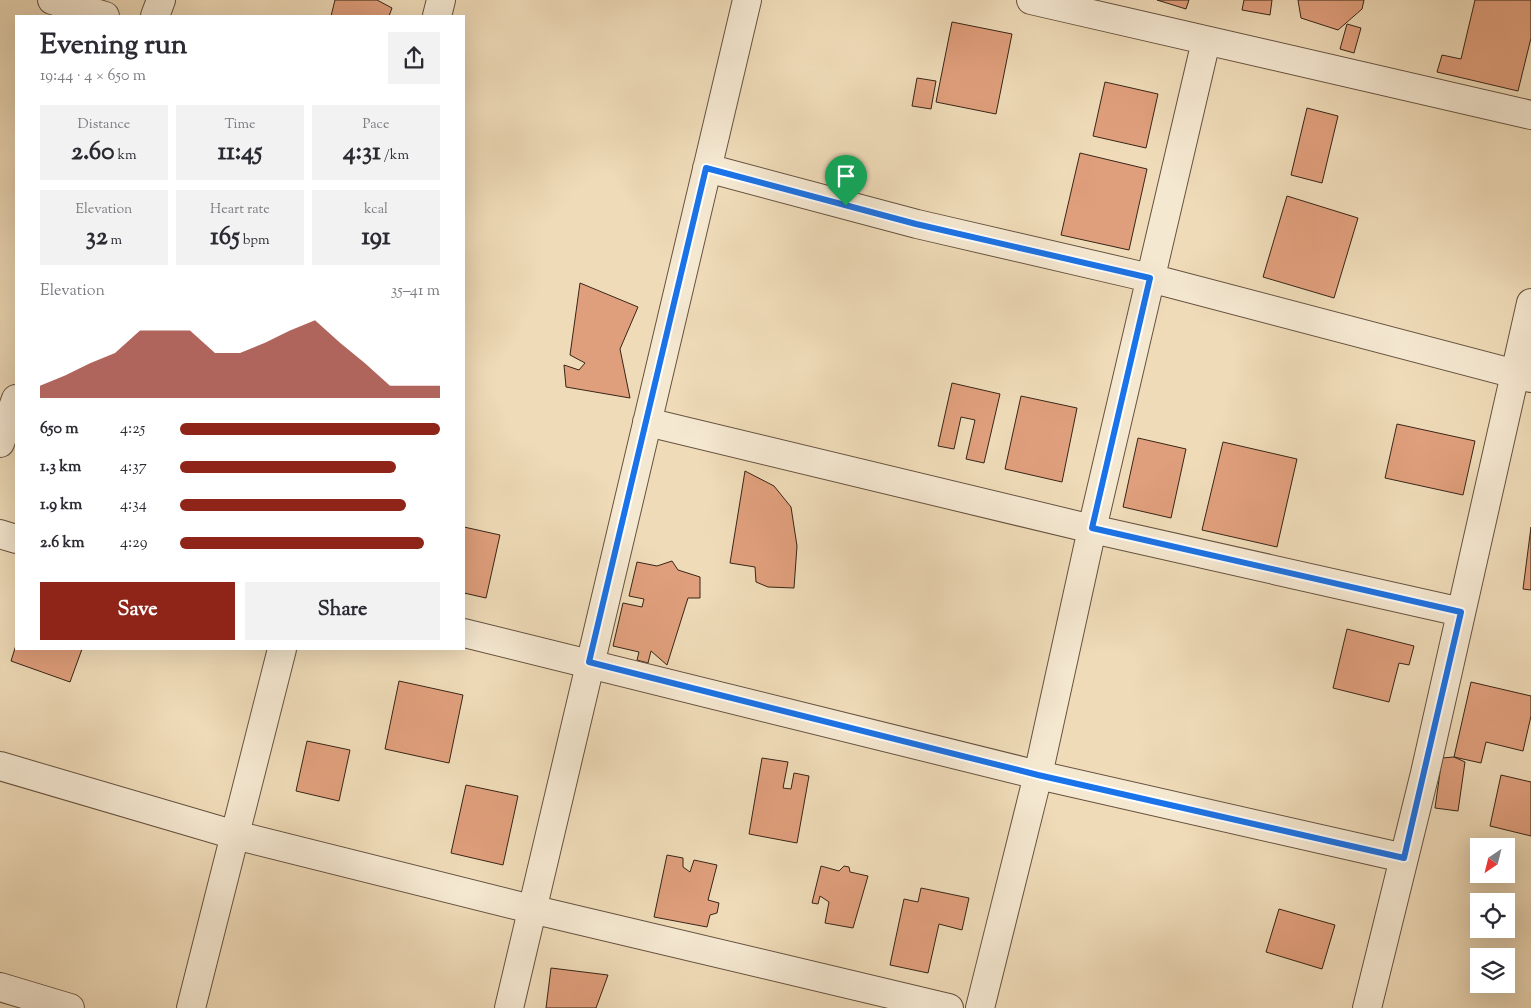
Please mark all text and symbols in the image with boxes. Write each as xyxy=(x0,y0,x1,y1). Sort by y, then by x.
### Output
text: Evening run xyxy=(40,26,187,66)
button: share xyxy=(388,32,440,84)
text: 19:44 · 4 × 650 m xyxy=(40,65,146,88)
text: Distance xyxy=(78,115,130,135)
text: Time xyxy=(224,115,256,135)
text: Pace xyxy=(363,115,389,135)
text: 2.60 xyxy=(71,135,114,171)
text: 11:45 xyxy=(218,135,262,171)
text: 4:31 xyxy=(343,135,381,171)
text: km xyxy=(114,146,137,166)
text: /km xyxy=(381,146,409,166)
pin xyxy=(825,155,867,206)
icon: arrive xyxy=(832,162,860,190)
text: Elevation xyxy=(76,200,132,220)
text: Heart rate xyxy=(210,200,270,220)
text: kcal xyxy=(364,200,388,220)
text: 32 xyxy=(86,220,108,256)
text: 165 xyxy=(210,220,240,256)
text: 191 xyxy=(362,220,390,256)
text: m xyxy=(108,231,122,251)
text: bpm xyxy=(240,231,270,251)
text: Elevation xyxy=(40,280,105,303)
text: 35–41 m xyxy=(391,280,440,303)
text: 650 m xyxy=(40,418,79,441)
text: 4:25 xyxy=(120,418,145,441)
text: 1.3 km xyxy=(40,456,81,479)
text: 4:37 xyxy=(120,456,147,479)
text: 1.9 km xyxy=(40,494,82,517)
text: 4:34 xyxy=(120,494,147,517)
text: 2.6 km xyxy=(40,532,85,555)
text: 4:29 xyxy=(120,532,148,555)
button: Save xyxy=(40,582,235,640)
button: Share xyxy=(245,582,440,640)
north arrow xyxy=(1470,838,1515,882)
map controls xyxy=(1470,838,1515,993)
button: locate xyxy=(1470,893,1515,938)
button: layers xyxy=(1470,948,1515,993)

